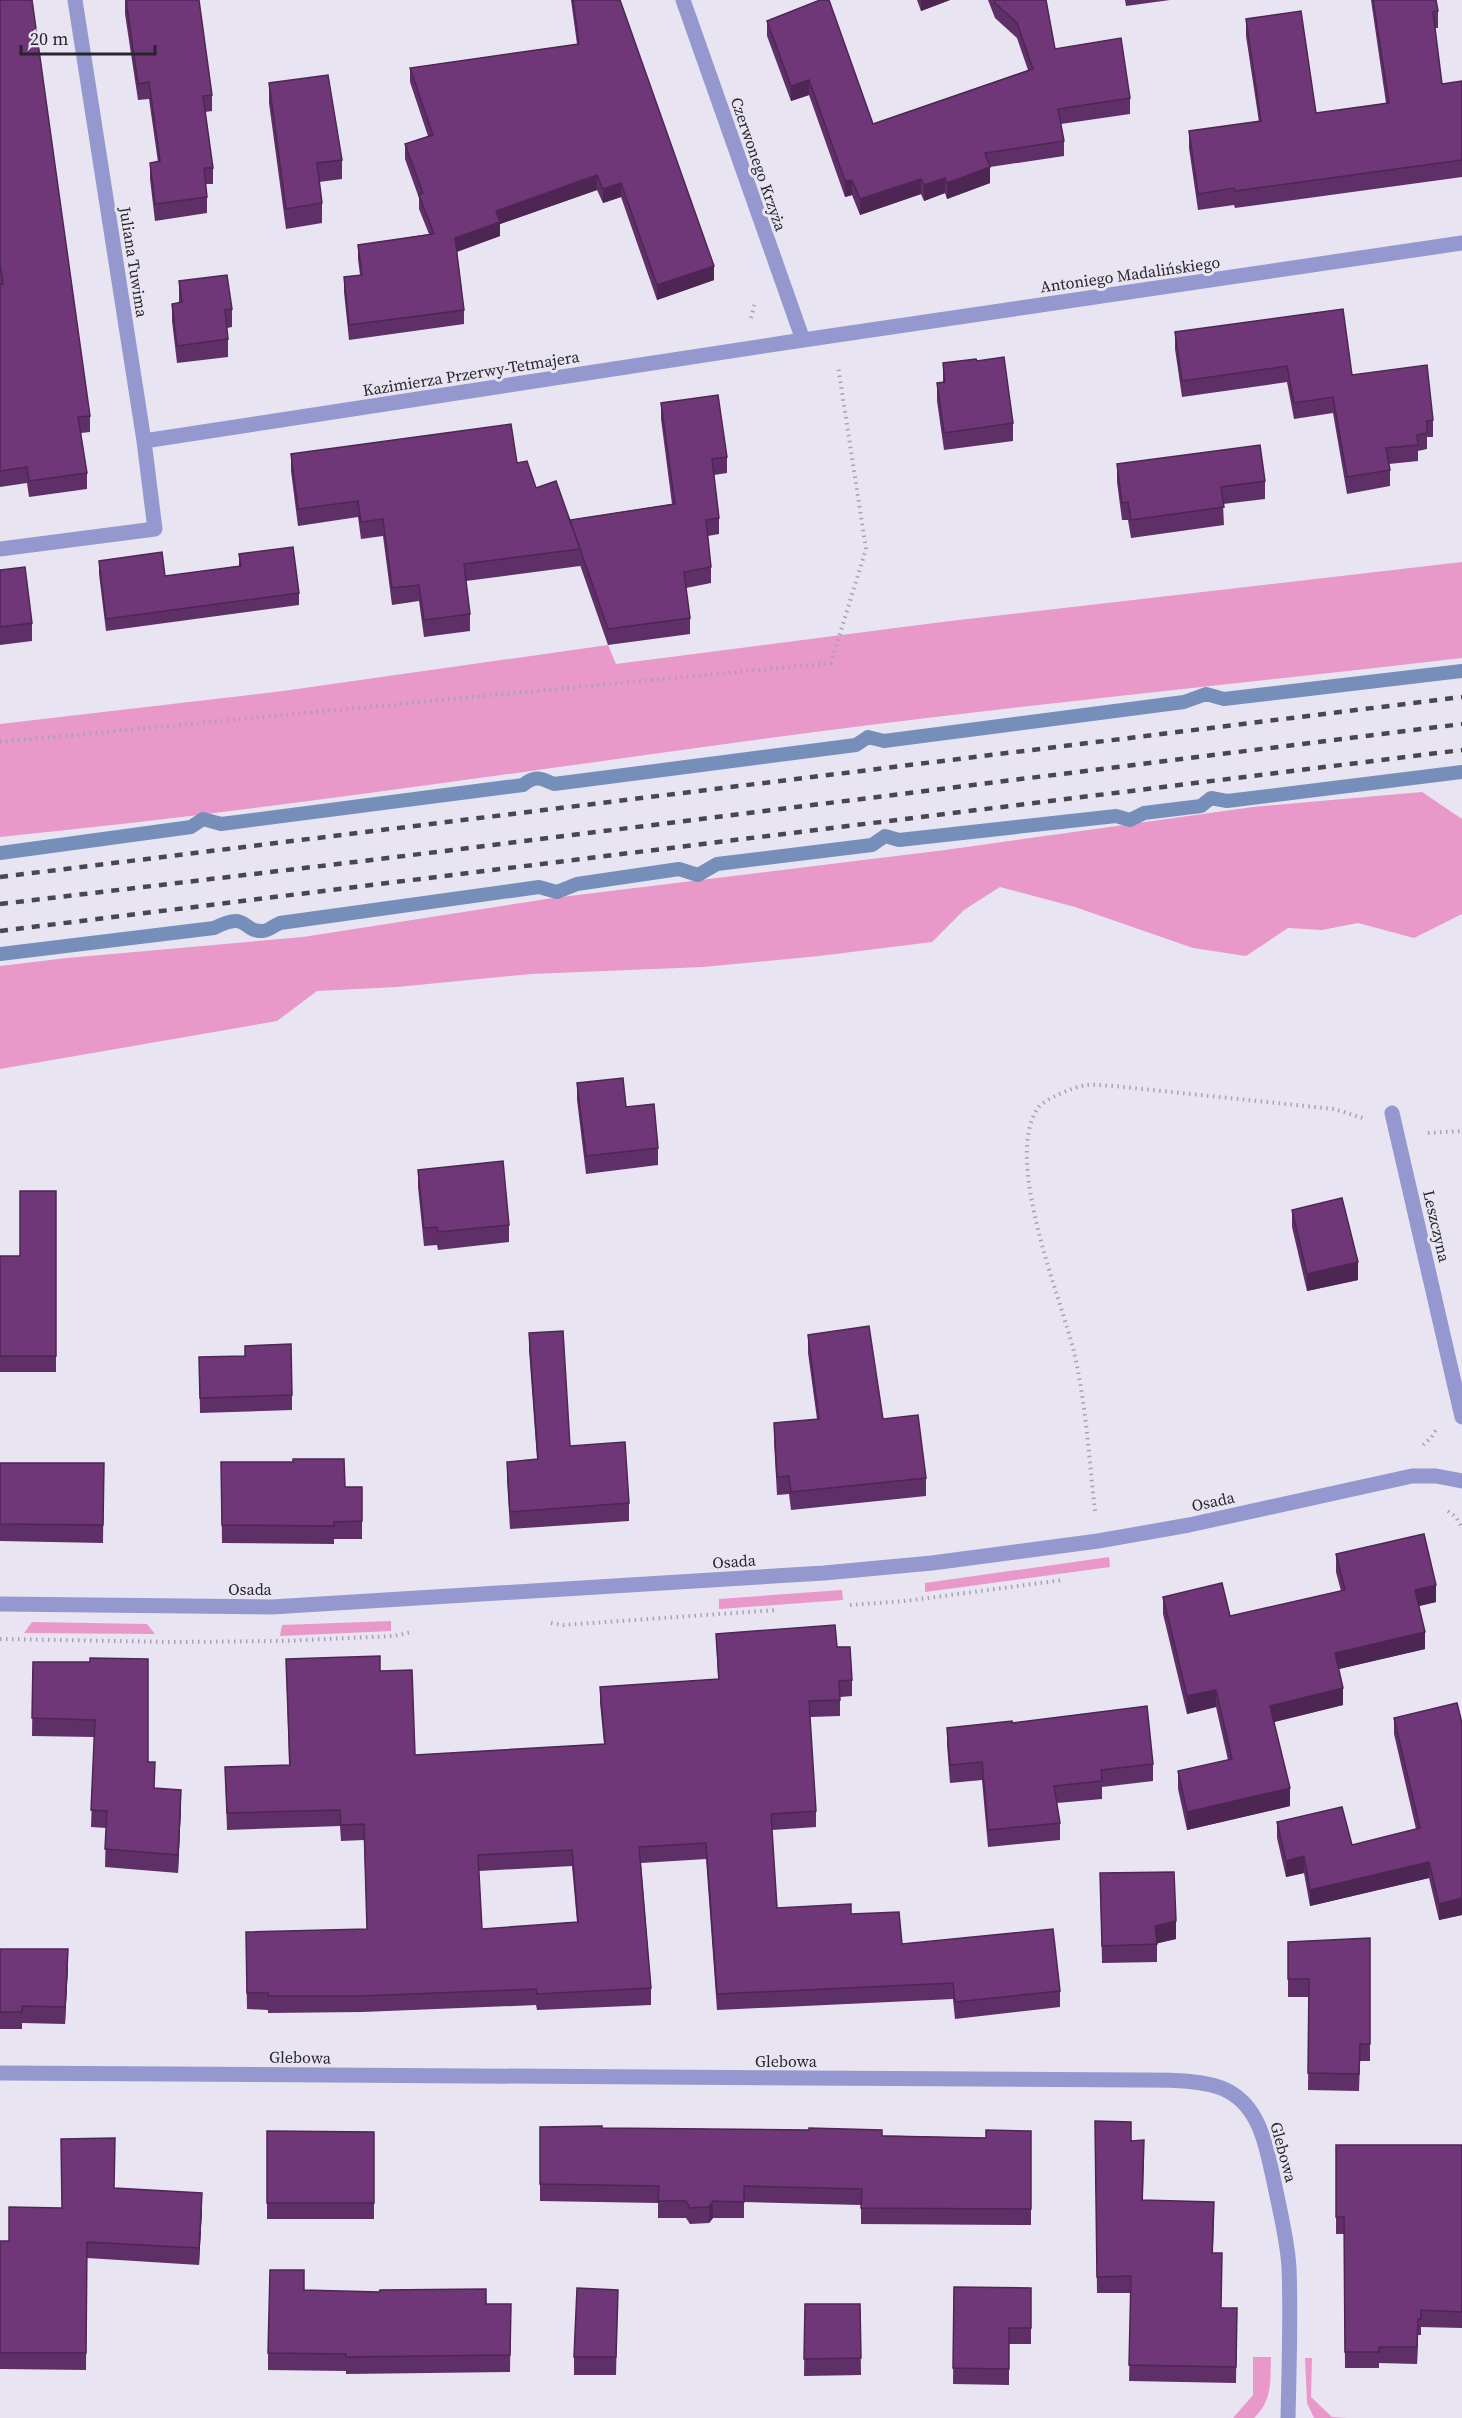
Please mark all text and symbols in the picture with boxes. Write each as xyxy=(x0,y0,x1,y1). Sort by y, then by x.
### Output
scale bar xyxy=(21,18,154,56)
text: 20 m xyxy=(30,26,68,51)
street label: Czerwonego Krzyża xyxy=(726,94,792,235)
street label: Juliana Tuwima xyxy=(114,204,154,320)
street label: Antoniego Madalińskiego xyxy=(1039,250,1222,298)
street label: Kazimierza Przerwy-Tetmajera xyxy=(361,345,582,401)
street label: Leszczyna xyxy=(1418,1188,1456,1265)
street label: Osada xyxy=(1189,1486,1237,1516)
street label: Osada xyxy=(712,1548,757,1573)
street label: Osada xyxy=(228,1578,273,1600)
street label: Glebowa xyxy=(269,2045,332,2069)
street label: Glebowa xyxy=(755,2050,818,2072)
street label: Glebowa xyxy=(1265,2119,1303,2186)

